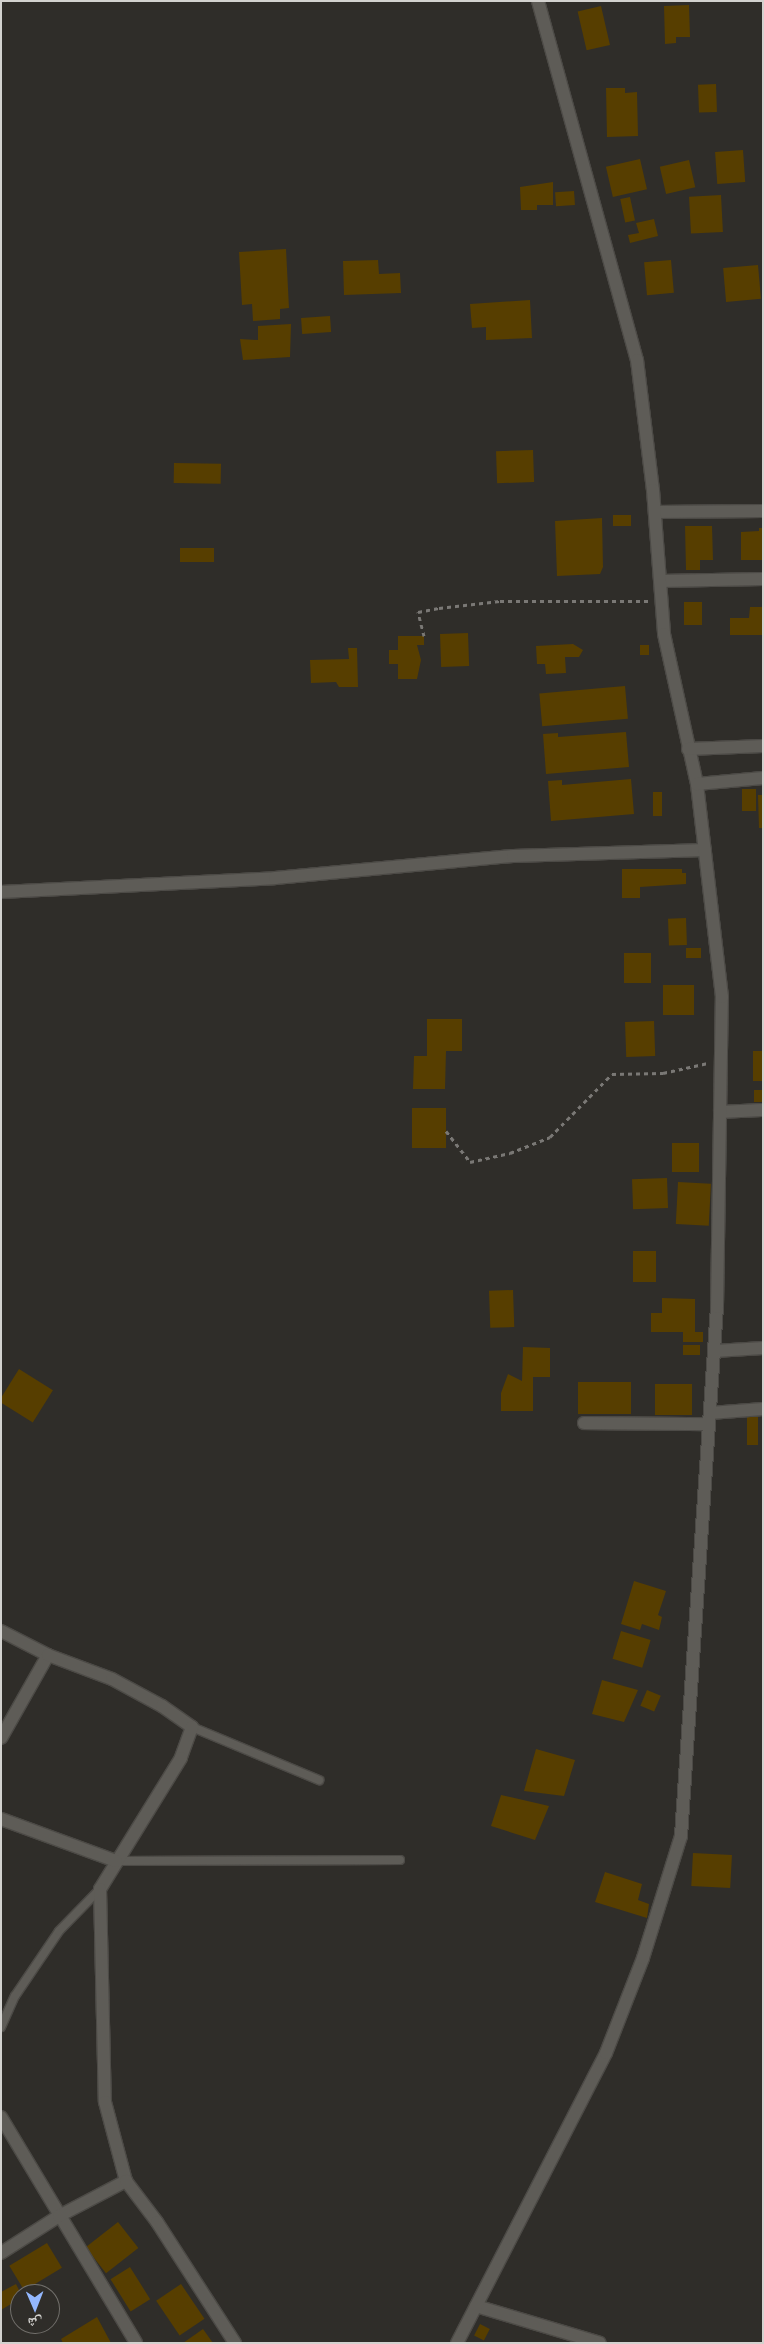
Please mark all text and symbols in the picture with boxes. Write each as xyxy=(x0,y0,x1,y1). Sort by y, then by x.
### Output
north arrow xyxy=(10,2284,60,2334)
text: ش xyxy=(28,2314,43,2332)

